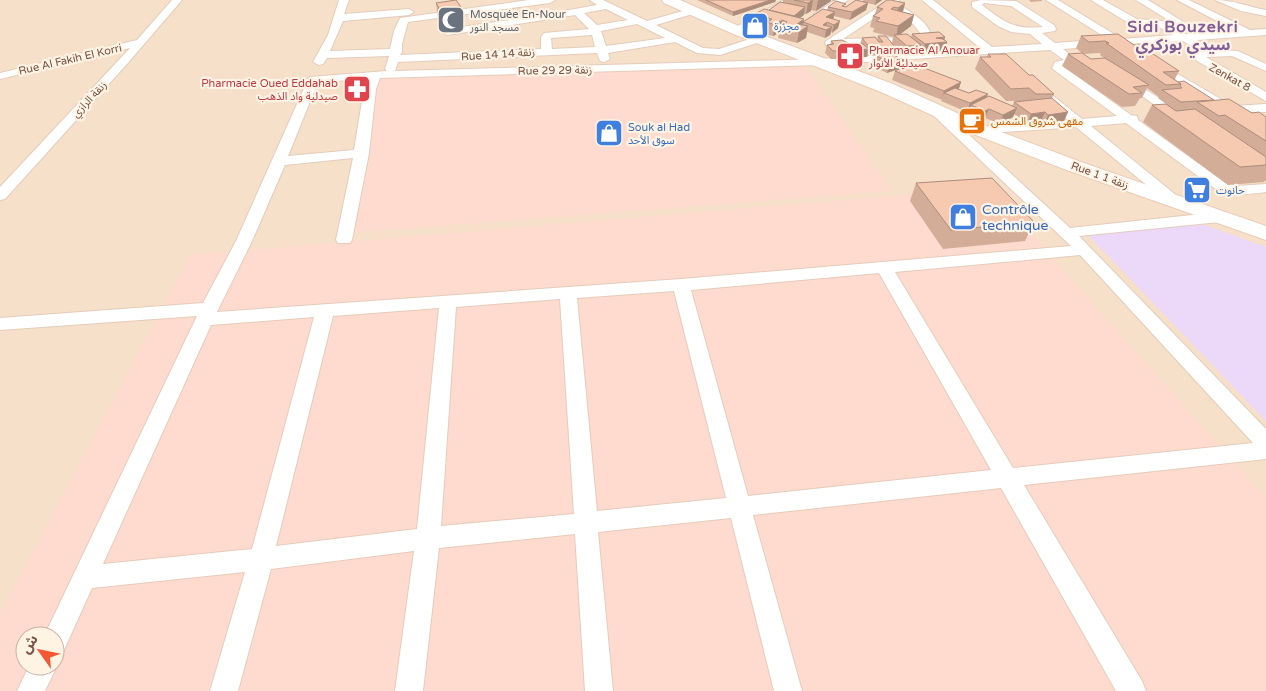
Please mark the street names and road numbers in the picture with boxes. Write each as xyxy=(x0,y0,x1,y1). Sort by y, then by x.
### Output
street label: Rue Al Fakih El Korri xyxy=(17,41,123,78)
street label: Rue 14 زنقة 14 xyxy=(460,45,536,64)
street label: Zenkat 8 xyxy=(1207,61,1253,94)
street label: Rue 29 زنقة 29 xyxy=(518,63,592,78)
street label: زنقة الرازي xyxy=(69,78,111,122)
street label: Rue 1 زنقة 1 xyxy=(1069,159,1131,192)

